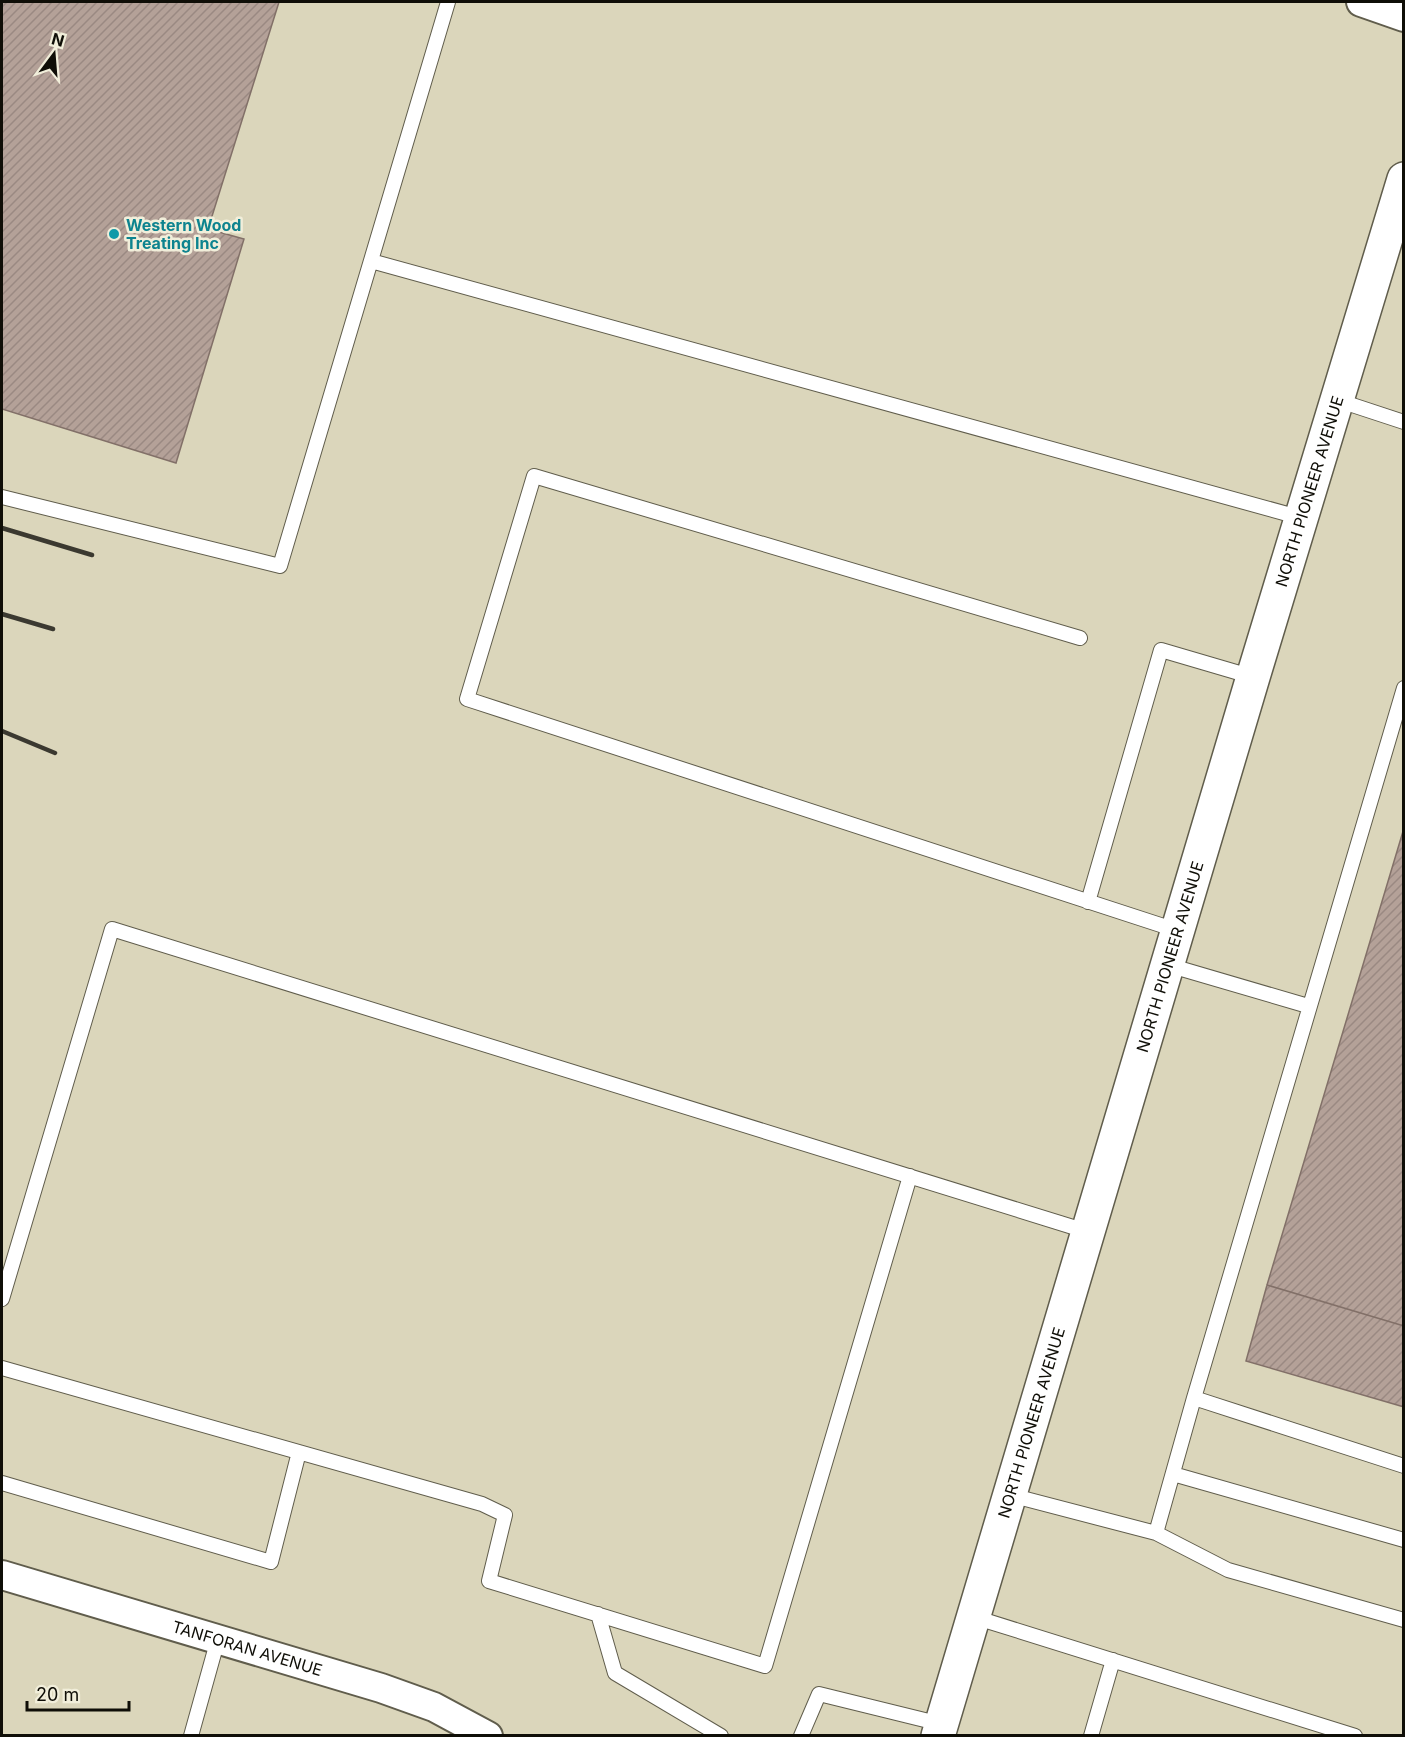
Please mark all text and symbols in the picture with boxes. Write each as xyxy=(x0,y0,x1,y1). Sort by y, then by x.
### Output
north arrow xyxy=(24,24,84,84)
text: N xyxy=(50,28,67,51)
place label: Western Wood Treating Inc xyxy=(126,215,241,253)
marker: Western Wood Treating Inc xyxy=(107,227,121,241)
street label: NORTH PIONEER AVENUE xyxy=(1271,393,1348,589)
street label: NORTH PIONEER AVENUE xyxy=(1132,859,1208,1055)
street label: NORTH PIONEER AVENUE xyxy=(993,1325,1069,1521)
street label: TANFORAN AVENUE xyxy=(170,1616,325,1680)
scale bar xyxy=(27,1674,129,1712)
text: 20 m xyxy=(36,1684,79,1705)

